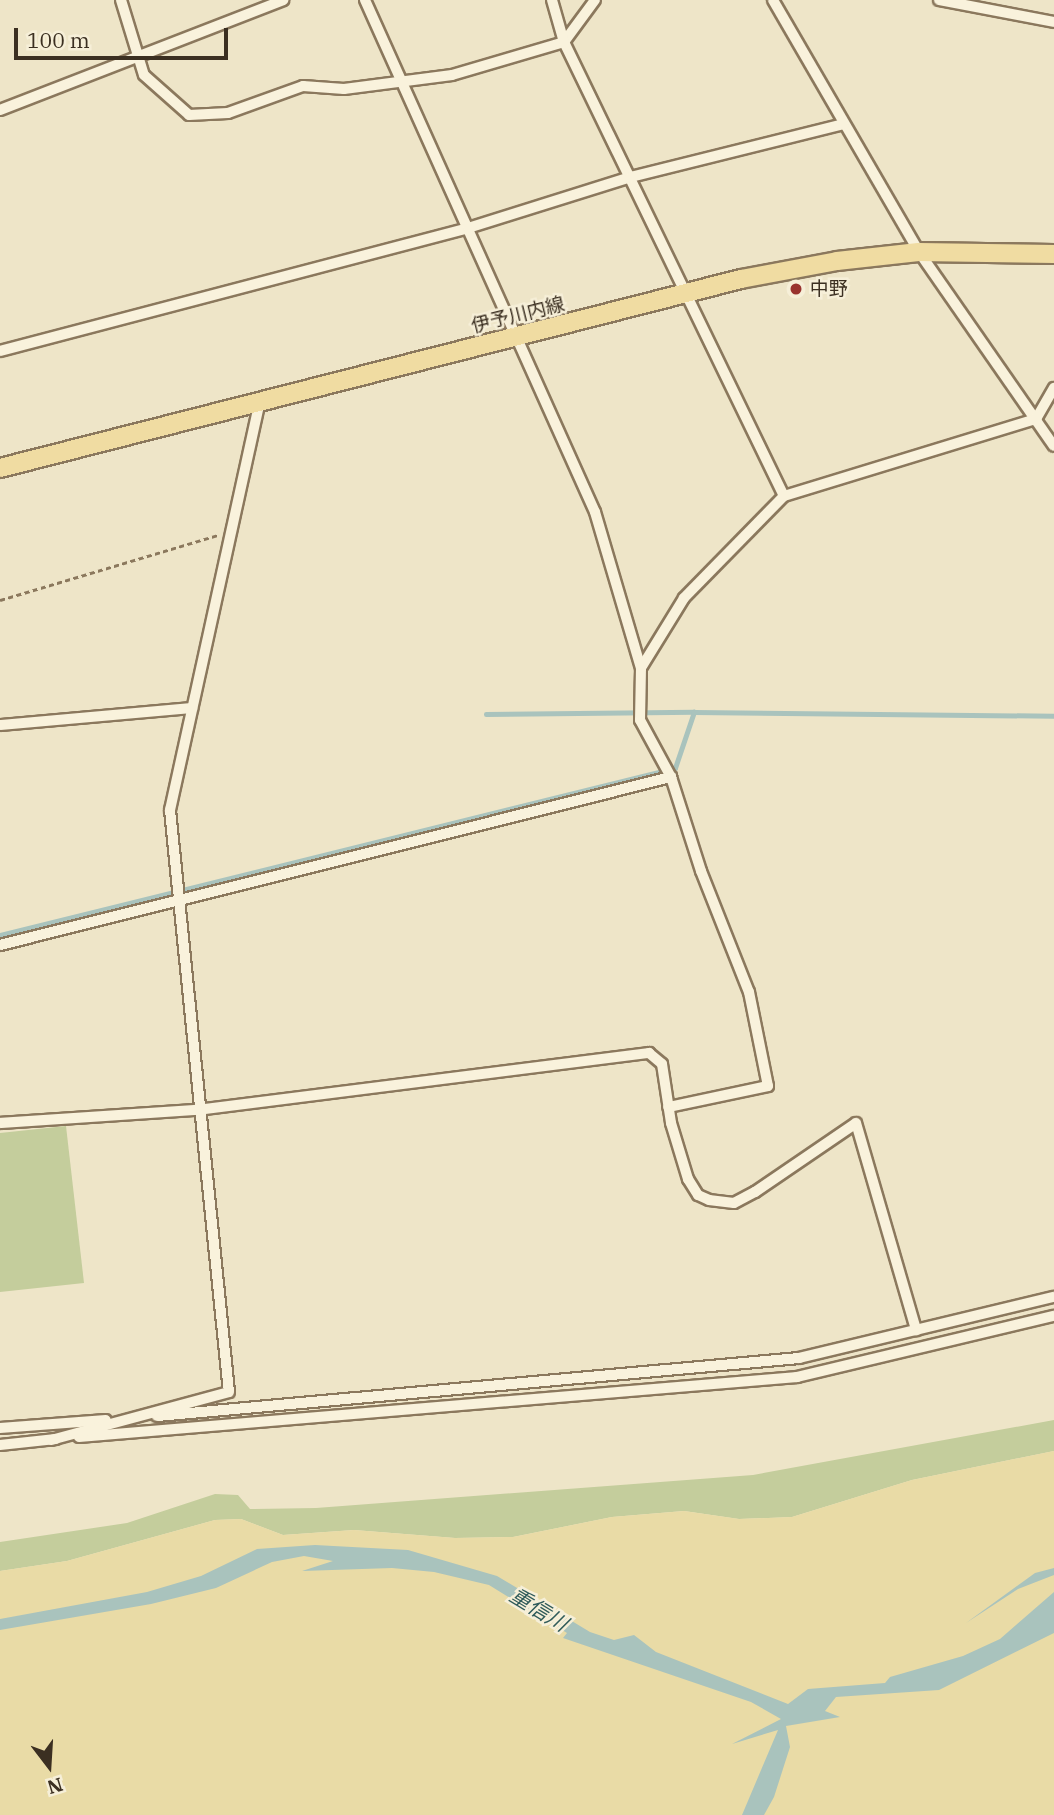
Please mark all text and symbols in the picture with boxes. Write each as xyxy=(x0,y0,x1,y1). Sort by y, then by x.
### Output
scale bar xyxy=(18,14,231,58)
text: 100 m xyxy=(27,26,90,54)
place label: 中野 xyxy=(810,278,848,300)
marker: 中野 xyxy=(788,281,804,297)
street label: 伊予川内線 xyxy=(469,292,567,338)
water label: 重信川 xyxy=(506,1582,572,1636)
north arrow xyxy=(14,1731,84,1801)
text: N xyxy=(44,1772,66,1800)

